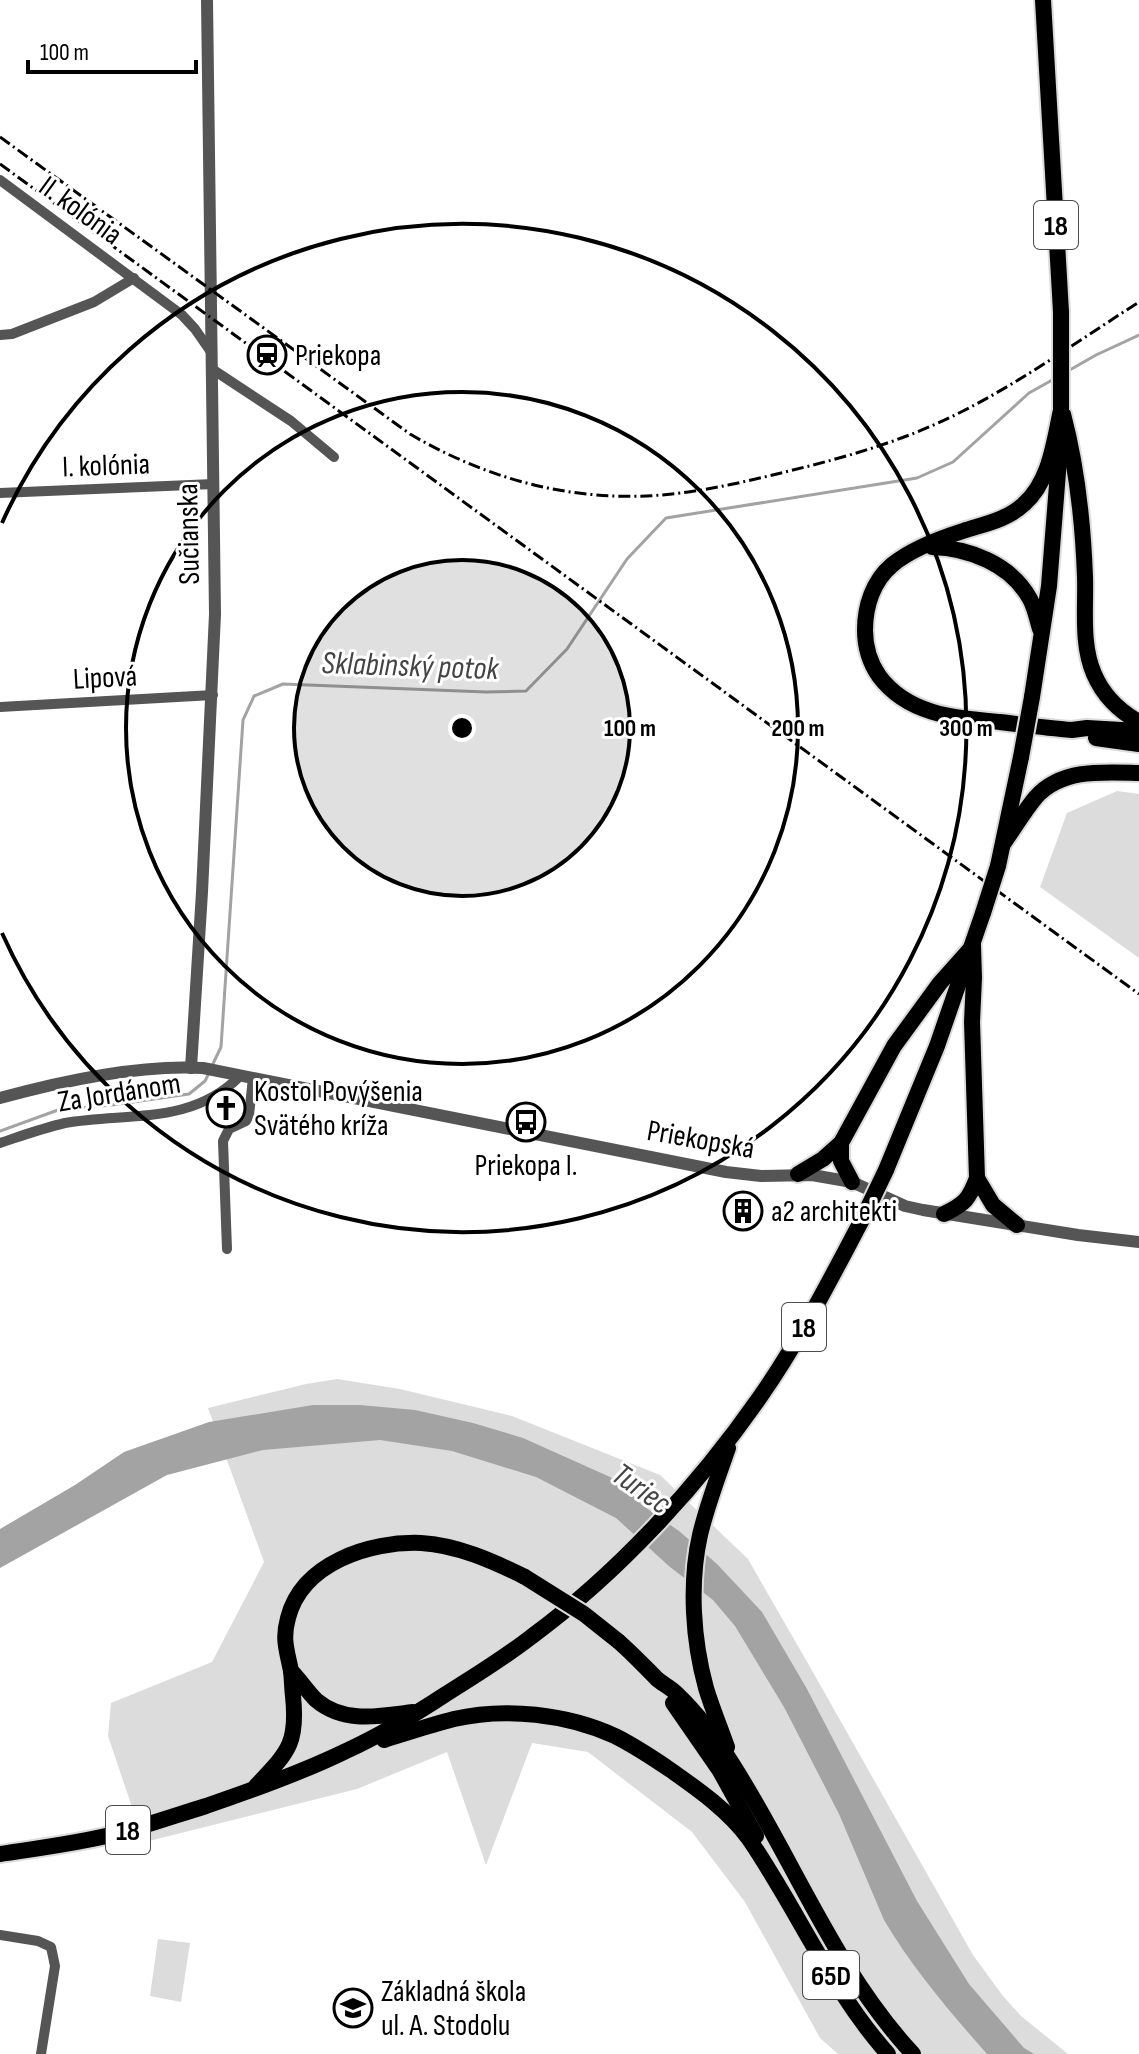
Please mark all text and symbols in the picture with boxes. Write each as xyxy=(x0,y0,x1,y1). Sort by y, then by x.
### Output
scale bar xyxy=(28,24,196,74)
text: 100 m xyxy=(40,38,89,67)
street label: II. kolónia xyxy=(32,169,129,253)
road number: 18 xyxy=(1034,201,1078,249)
station icon: Priekopa xyxy=(246,334,288,376)
place label: Priekopa xyxy=(295,338,381,374)
street label: I. kolónia xyxy=(61,446,151,486)
street label: Sučianska xyxy=(170,483,208,585)
water label: Sklabinský potok xyxy=(321,644,500,689)
street label: Lipová xyxy=(72,658,138,698)
centre of rings xyxy=(448,714,476,742)
text: 100 m xyxy=(604,714,656,743)
text: 200 m xyxy=(771,714,825,743)
text: 300 m xyxy=(939,714,993,743)
street label: Za Jordánom xyxy=(55,1066,183,1120)
place label: Kostol Povýšenia Svätého kríža xyxy=(254,1074,423,1144)
church icon: Kostol Povýšenia Svätého kríža xyxy=(205,1087,247,1129)
bus stop icon: Priekopa I. xyxy=(505,1101,547,1143)
street label: Priekopská xyxy=(644,1113,757,1167)
place label: Priekopa I. xyxy=(475,1148,577,1184)
building icon: a2 architekti xyxy=(722,1190,764,1232)
place label: a2 architekti xyxy=(771,1194,897,1230)
road number: 18 xyxy=(782,1303,826,1351)
water label: Turiec xyxy=(604,1455,679,1524)
road number: 18 xyxy=(106,1806,150,1854)
road number: 65D xyxy=(803,1951,859,1999)
place label: Základná škola ul. A. Stodolu xyxy=(381,1974,526,2044)
school or university icon: Základná škola ul. A. Stodolu xyxy=(332,1987,374,2029)

